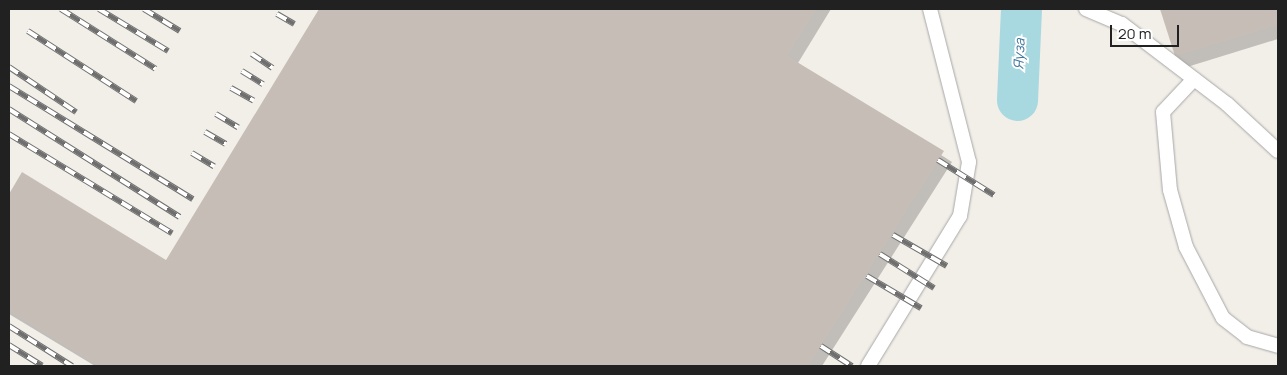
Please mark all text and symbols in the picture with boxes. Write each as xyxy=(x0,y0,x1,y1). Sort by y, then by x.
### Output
scale bar xyxy=(1112,15,1181,47)
text: 20 m xyxy=(1118,23,1151,44)
water label: Яуза xyxy=(1010,38,1028,70)

